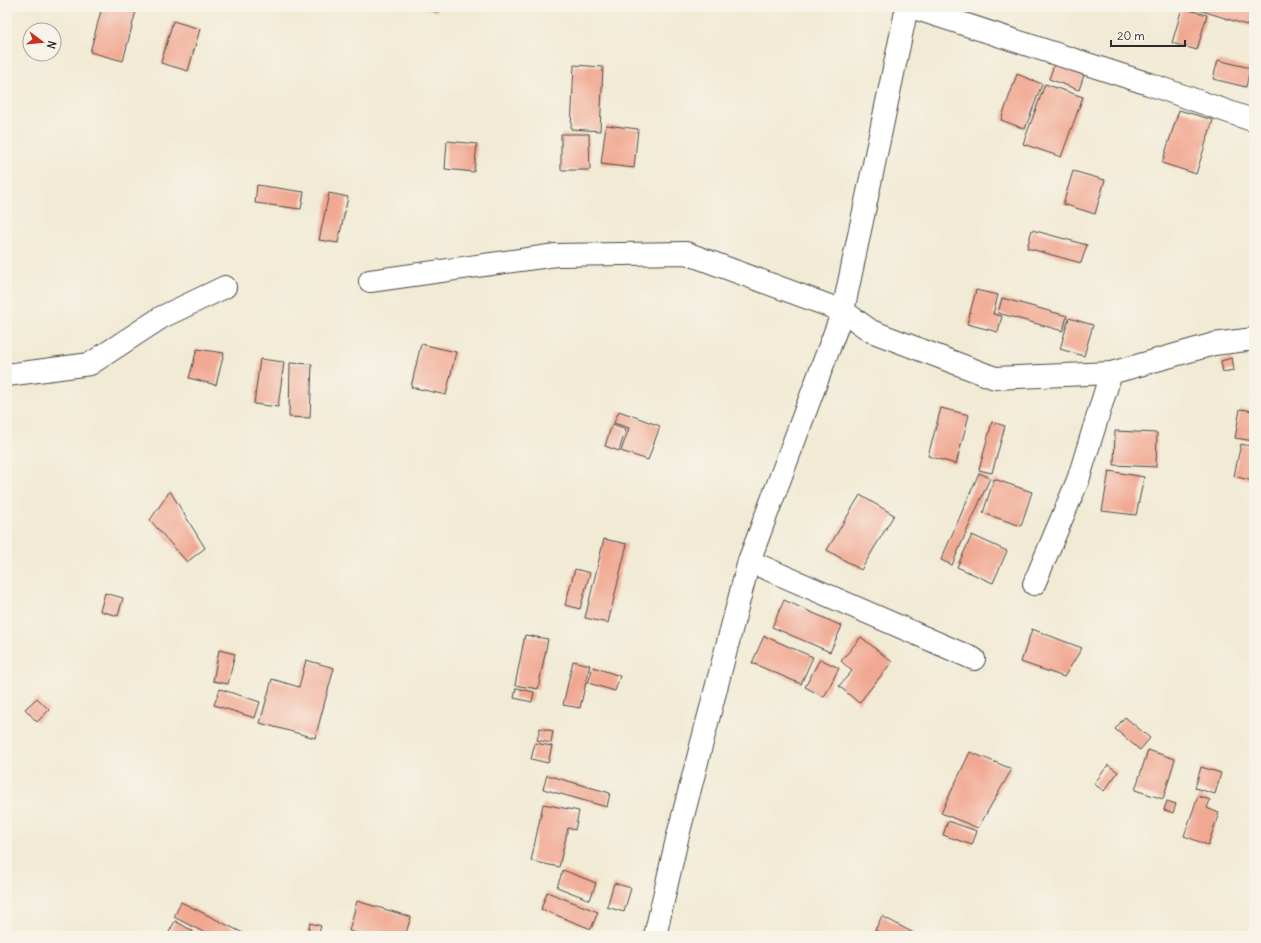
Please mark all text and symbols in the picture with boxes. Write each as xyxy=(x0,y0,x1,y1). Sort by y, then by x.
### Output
north arrow xyxy=(22,22,62,62)
scale bar xyxy=(1111,22,1185,48)
text: 20 m xyxy=(1117,28,1145,43)
text: N xyxy=(44,39,59,50)

